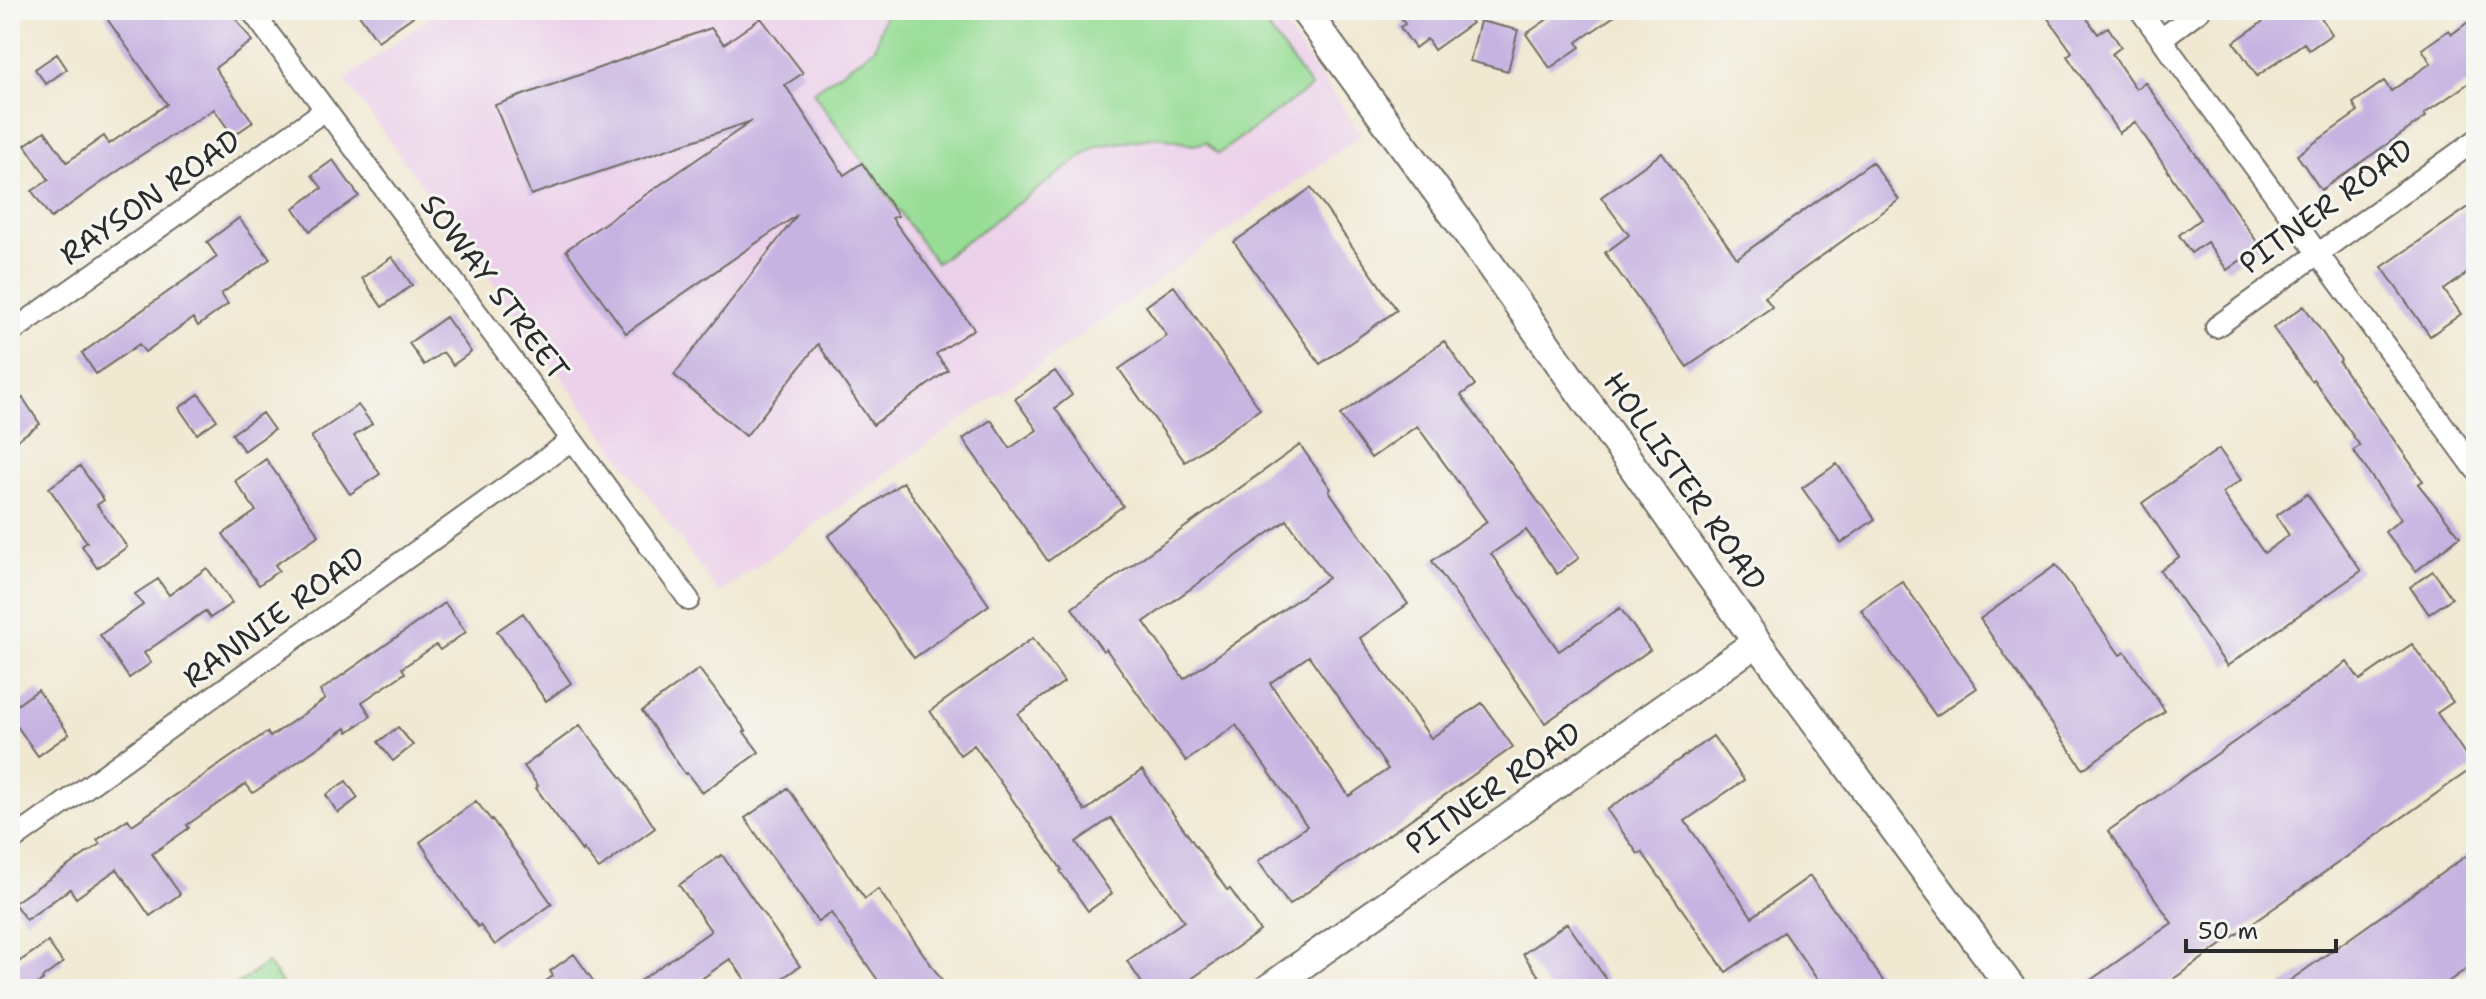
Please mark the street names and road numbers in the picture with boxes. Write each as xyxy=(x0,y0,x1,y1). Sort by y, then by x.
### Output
street label: RAYSON ROAD xyxy=(52,120,248,274)
street label: PITNER ROAD xyxy=(2230,129,2422,283)
street label: SOWAY STREET xyxy=(411,185,579,389)
street label: HOLLISTER ROAD xyxy=(1594,363,1776,599)
street label: RANNIE ROAD xyxy=(175,537,373,697)
street label: PITNER ROAD xyxy=(1397,712,1589,864)

